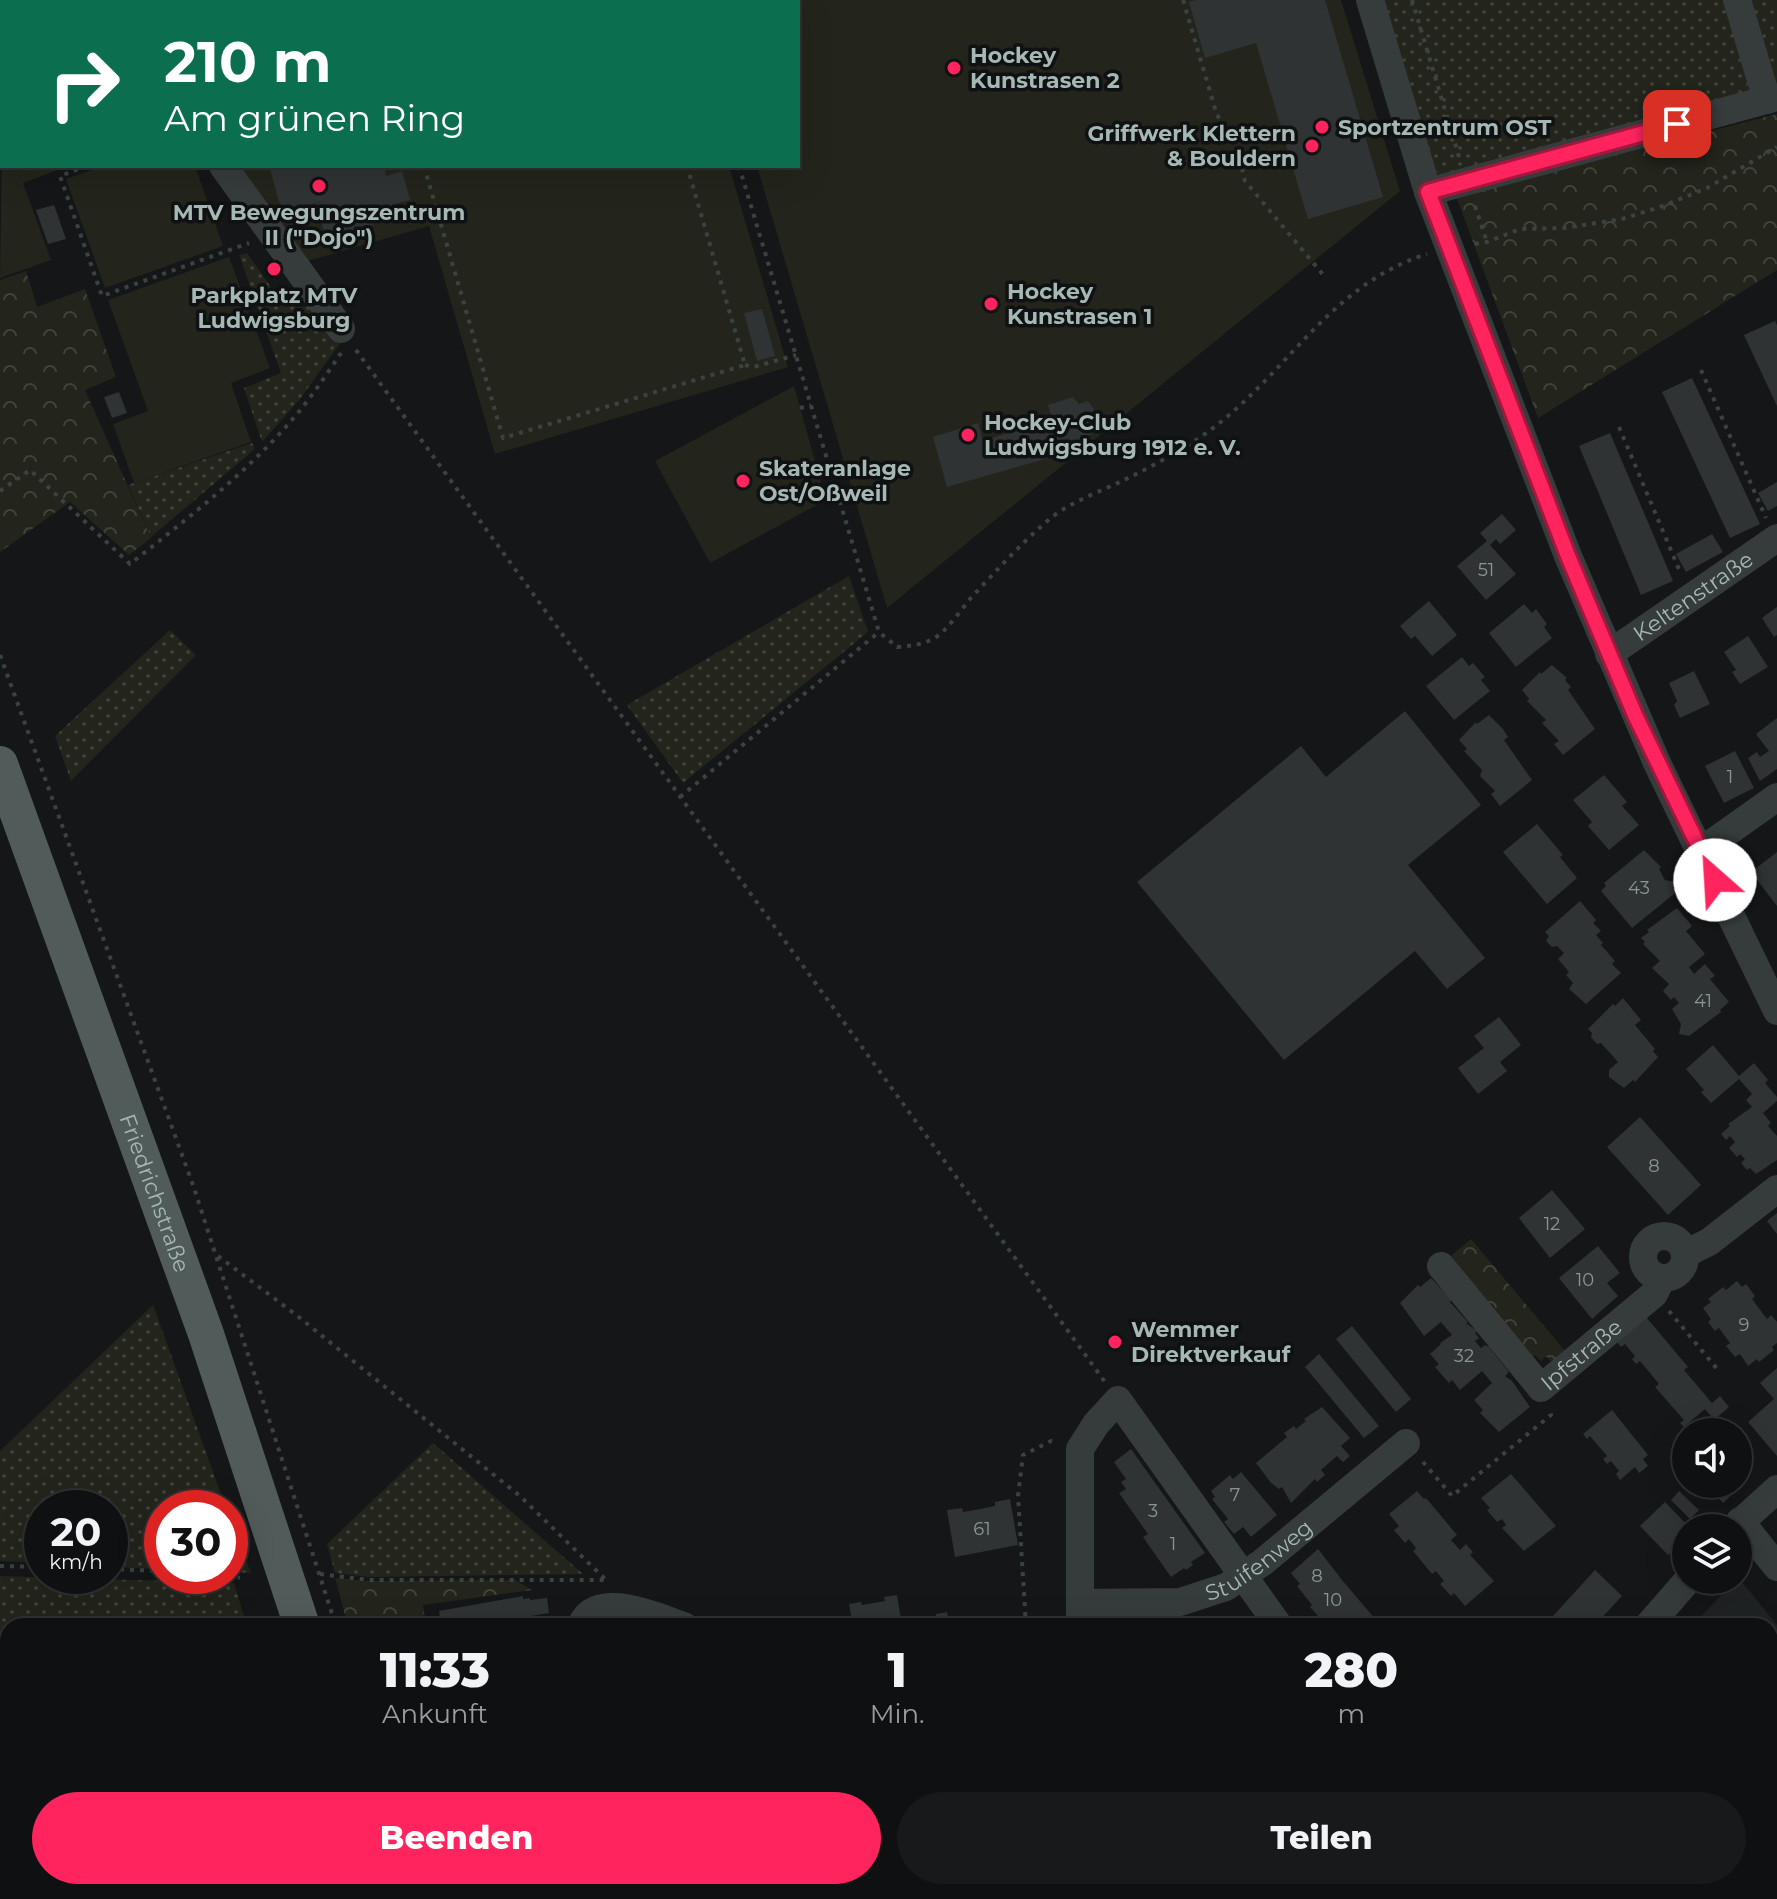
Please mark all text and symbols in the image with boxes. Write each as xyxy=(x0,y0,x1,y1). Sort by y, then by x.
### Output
text: 210 m xyxy=(164,28,332,96)
icon: right xyxy=(32,32,136,136)
place label: Hockey Kunstrasen 2 xyxy=(970,42,1120,94)
marker: Hockey Kunstrasen 2 xyxy=(945,59,963,77)
pin xyxy=(1643,90,1711,158)
text: Am grünen Ring xyxy=(164,96,465,140)
icon: arrive xyxy=(1655,102,1699,146)
place label: Sportzentrum OST xyxy=(1338,114,1552,141)
marker: Sportzentrum OST xyxy=(1313,118,1331,136)
place label: Griffwerk Klettern & Bouldern xyxy=(1088,120,1296,172)
marker: Griffwerk Klettern & Bouldern xyxy=(1303,137,1321,155)
marker: MTV Bewegungszentrum II ("Dojo") xyxy=(310,177,328,195)
place label: MTV Bewegungszentrum II ("Dojo") xyxy=(173,199,465,251)
marker: Parkplatz MTV Ludwigsburg xyxy=(265,260,283,278)
place label: Hockey Kunstrasen 1 xyxy=(1007,278,1152,330)
place label: Parkplatz MTV Ludwigsburg xyxy=(191,282,358,334)
marker: Hockey Kunstrasen 1 xyxy=(982,295,1000,313)
place label: Hockey-Club Ludwigsburg 1912 e. V. xyxy=(984,409,1241,461)
marker: Hockey-Club Ludwigsburg 1912 e. V. xyxy=(959,426,977,444)
place label: Skateranlage Ost/Oßweil xyxy=(759,455,911,507)
marker: Skateranlage Ost/Oßweil xyxy=(734,472,752,490)
street label: Keltenstraße xyxy=(1628,545,1758,647)
house number: 51 xyxy=(1478,559,1494,581)
house number: 1 xyxy=(1727,766,1733,788)
position arrow xyxy=(1673,838,1757,922)
house number: 43 xyxy=(1628,877,1650,899)
house number: 41 xyxy=(1694,990,1712,1012)
street label: Friedrichstraße xyxy=(114,1110,196,1276)
house number: 8 xyxy=(1648,1155,1660,1177)
house number: 12 xyxy=(1544,1213,1560,1235)
house number: 10 xyxy=(1576,1269,1594,1291)
street label: Ipfstraße xyxy=(1535,1313,1627,1396)
house number: 9 xyxy=(1739,1314,1750,1336)
place label: Wemmer Direktverkauf xyxy=(1131,1316,1292,1368)
marker: Wemmer Direktverkauf xyxy=(1106,1333,1124,1351)
house number: 32 xyxy=(1454,1345,1474,1367)
map controls xyxy=(1672,1418,1752,1594)
button: sound xyxy=(1672,1418,1752,1498)
house number: 7 xyxy=(1230,1484,1240,1506)
speed limit sign: 30 xyxy=(144,1490,248,1594)
house number: 3 xyxy=(1148,1500,1158,1522)
text: 20 xyxy=(51,1507,101,1556)
street label: Stuifenweg xyxy=(1202,1513,1318,1606)
button: layers xyxy=(1672,1514,1752,1594)
house number: 61 xyxy=(973,1518,991,1540)
house number: 1 xyxy=(1170,1533,1176,1555)
text: km/h xyxy=(49,1550,103,1574)
house number: 8 xyxy=(1311,1565,1323,1587)
house number: 10 xyxy=(1324,1589,1342,1611)
text: 11:33 xyxy=(380,1641,490,1699)
text: 1 xyxy=(887,1641,907,1699)
text: 280 xyxy=(1304,1641,1398,1699)
text: Ankunft xyxy=(382,1698,488,1730)
text: Min. xyxy=(870,1698,925,1730)
text: m xyxy=(1338,1698,1365,1730)
button: Beenden xyxy=(32,1792,881,1884)
button: Teilen xyxy=(897,1792,1746,1884)

